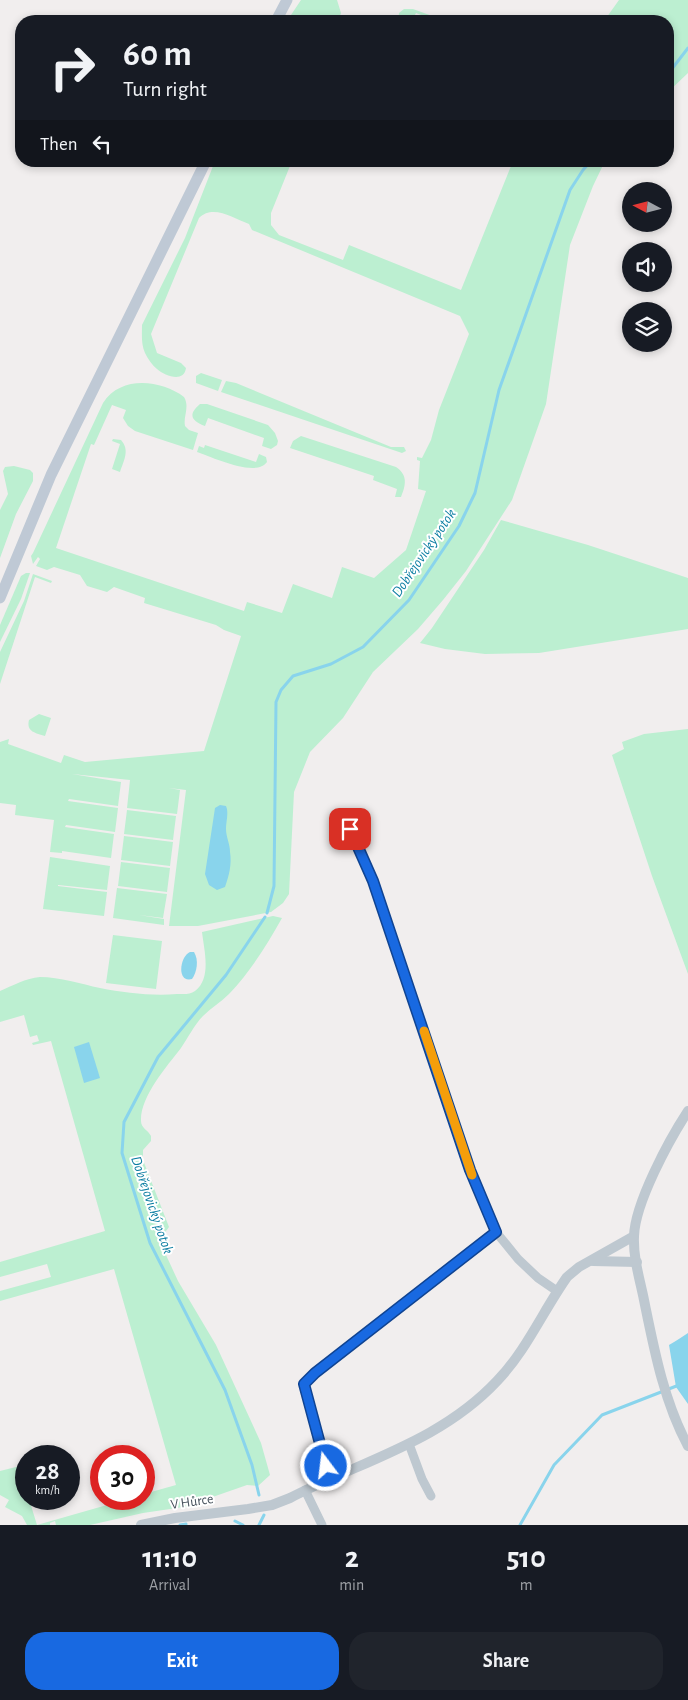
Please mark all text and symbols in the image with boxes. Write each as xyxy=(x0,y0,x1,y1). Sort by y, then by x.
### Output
icon: right xyxy=(40,35,105,100)
text: 60 m xyxy=(123,37,192,72)
text: Turn right xyxy=(123,78,207,100)
icon: left xyxy=(88,130,116,158)
text: Then xyxy=(40,135,78,154)
north arrow xyxy=(622,182,672,232)
map controls xyxy=(622,182,672,352)
button: sound xyxy=(622,242,672,292)
button: layers xyxy=(622,302,672,352)
water label: Dobřejovický potok xyxy=(389,506,459,600)
pin xyxy=(329,808,371,850)
icon: arrive xyxy=(336,815,364,843)
water label: Dobřejovický potok xyxy=(128,1154,176,1256)
position arrow xyxy=(299,1439,351,1491)
speed limit sign: 30 xyxy=(90,1445,155,1510)
text: 28 xyxy=(35,1459,60,1484)
text: km/h xyxy=(35,1484,60,1496)
street label: V Hůrce xyxy=(170,1492,214,1512)
text: 11:10 xyxy=(142,1543,197,1573)
text: 2 xyxy=(345,1543,359,1573)
text: 510 xyxy=(506,1543,546,1573)
text: Arrival xyxy=(149,1577,190,1593)
text: min xyxy=(339,1577,364,1593)
text: m xyxy=(520,1577,533,1593)
button: Exit xyxy=(25,1632,339,1690)
button: Share xyxy=(349,1632,663,1690)

